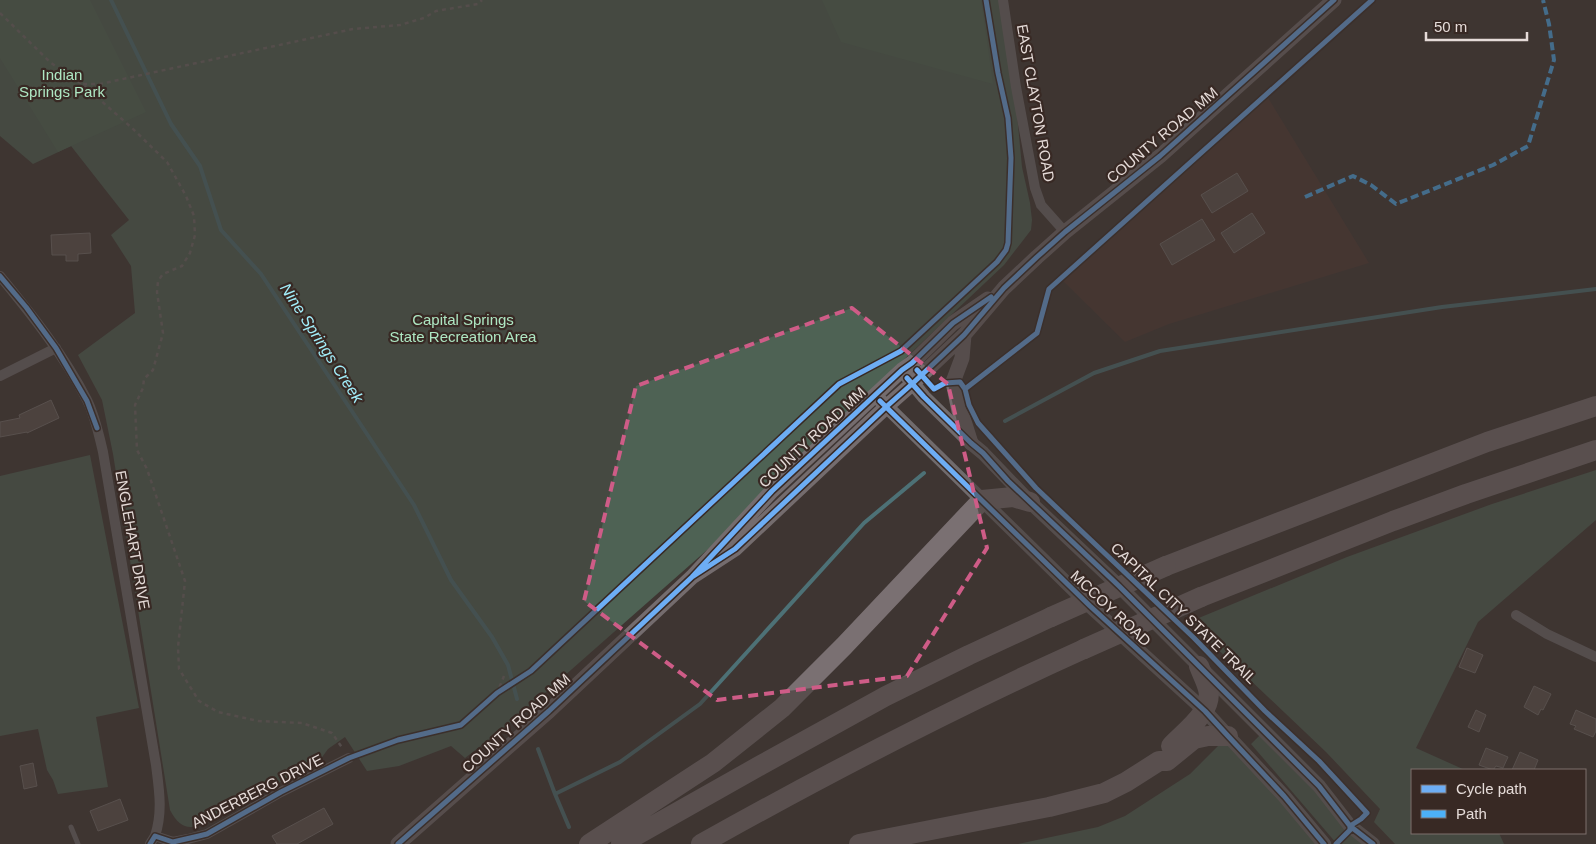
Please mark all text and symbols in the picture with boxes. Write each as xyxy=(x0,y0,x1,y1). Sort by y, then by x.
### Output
scale bar xyxy=(1426,10,1527,42)
text: 50 m xyxy=(1434,18,1467,35)
street label: EAST CLAYTON ROAD xyxy=(1014,23,1058,183)
park label: Indian Springs Park xyxy=(19,66,105,100)
street label: COUNTY ROAD MM xyxy=(1103,84,1221,186)
water label: Nine Springs Creek xyxy=(277,280,367,407)
park label: Capital Springs State Recreation Area xyxy=(390,311,537,345)
street label: COUNTY ROAD MM xyxy=(755,383,869,491)
street label: ENGLEHART DRIVE xyxy=(112,469,154,611)
street label: CAPITAL CITY STATE TRAIL xyxy=(1108,539,1260,687)
street label: MCCOY ROAD xyxy=(1068,567,1155,649)
street label: COUNTY ROAD MM xyxy=(458,670,574,776)
street label: ANDERBERG DRIVE xyxy=(189,751,325,831)
legend xyxy=(1411,769,1586,834)
text: Cycle path xyxy=(1456,780,1527,797)
text: Path xyxy=(1456,805,1487,822)

